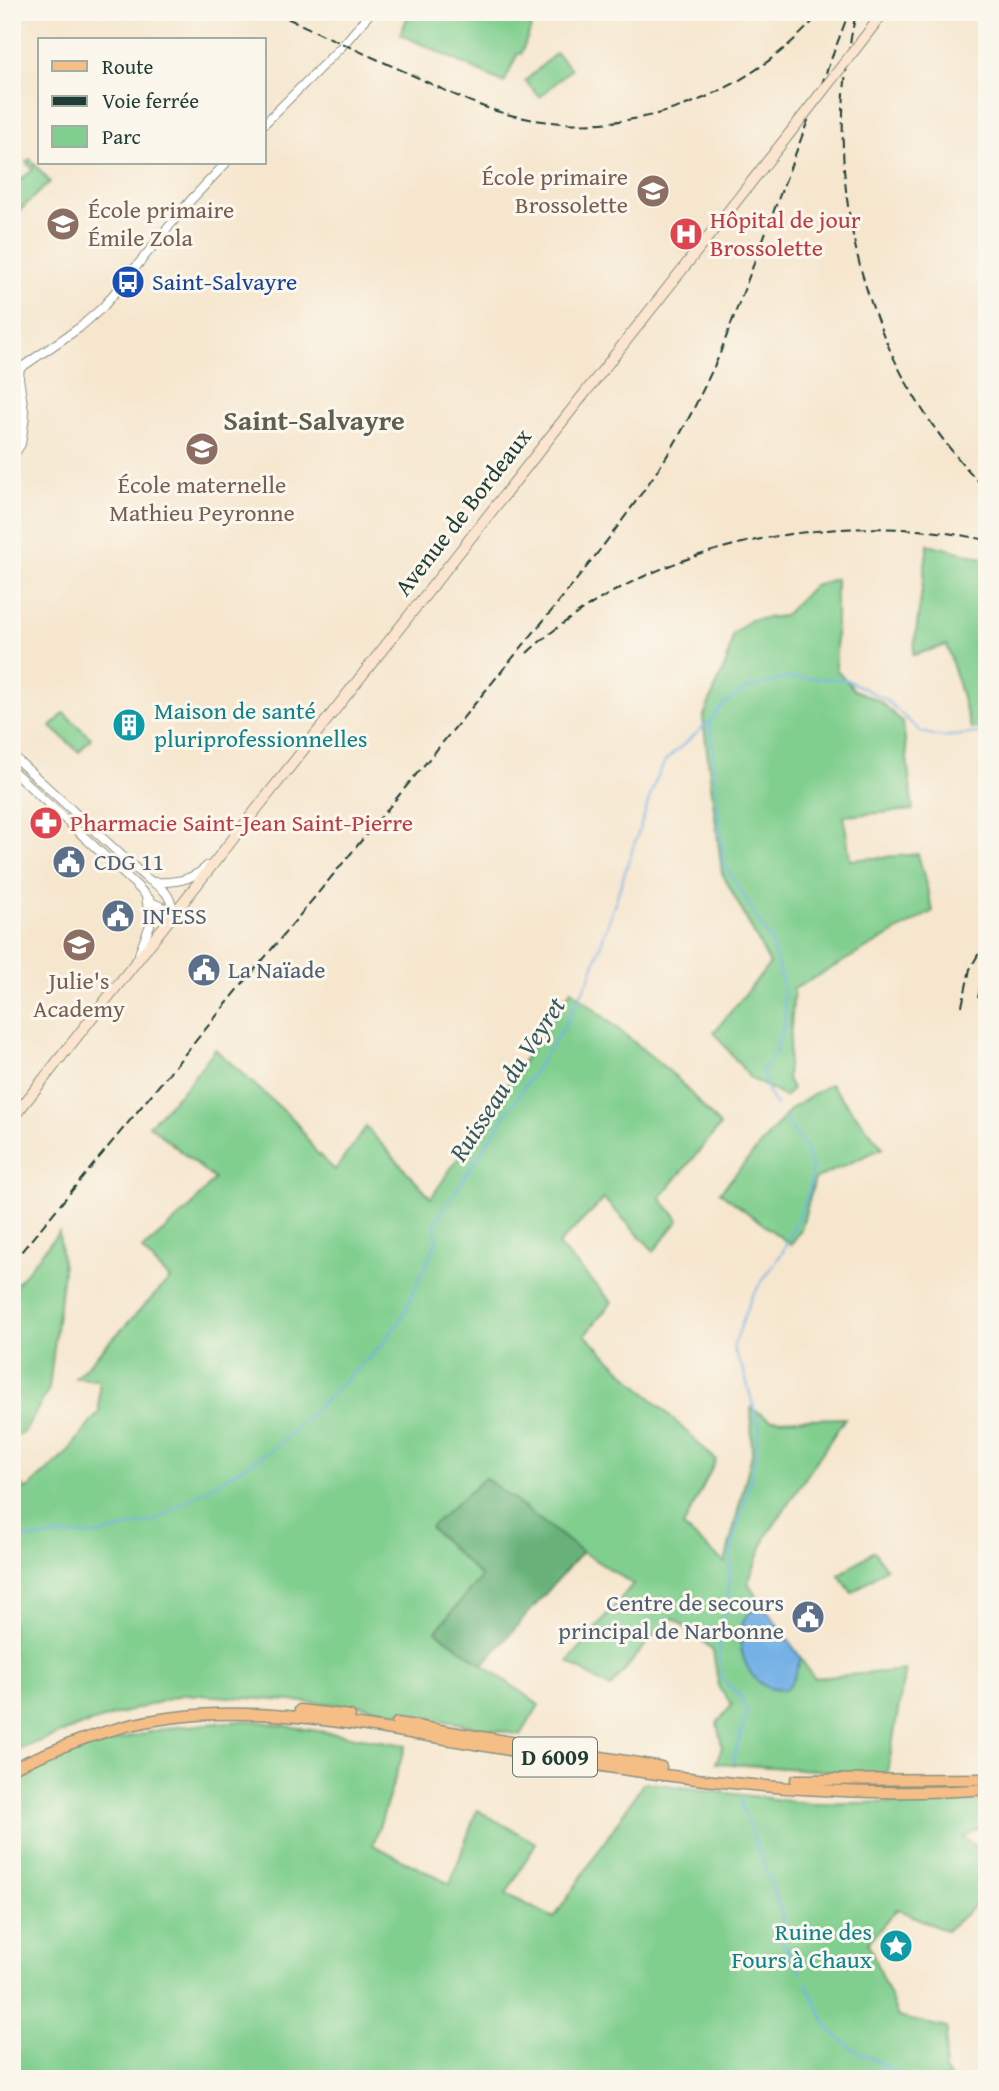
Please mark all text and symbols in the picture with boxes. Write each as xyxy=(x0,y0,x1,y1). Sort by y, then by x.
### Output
legend xyxy=(38,38,266,164)
text: Route xyxy=(102,51,154,82)
text: Voie ferrée xyxy=(102,85,199,116)
text: Parc xyxy=(102,121,141,152)
place label: École primaire Brossolette xyxy=(482,159,628,222)
school or university icon: École primaire Brossolette xyxy=(634,172,672,210)
place label: École primaire Émile Zola xyxy=(88,192,234,255)
place label: Hôpital de jour Brossolette xyxy=(710,202,861,265)
school or university icon: École primaire Émile Zola xyxy=(44,205,82,243)
hospital icon: Hôpital de jour Brossolette xyxy=(667,215,705,253)
bus stop icon: Saint-Salvayre xyxy=(109,263,147,301)
place label: Saint-Salvayre xyxy=(152,264,297,299)
district label: Saint-Salvayre xyxy=(223,399,405,440)
street label: Avenue de Bordeaux xyxy=(386,420,540,603)
school or university icon: École maternelle Mathieu Peyronne xyxy=(183,430,221,468)
place label: École maternelle Mathieu Peyronne xyxy=(109,467,295,530)
place label: Maison de santé pluriprofessionnelles xyxy=(154,693,368,756)
building icon: Maison de santé pluriprofessionnelles xyxy=(110,706,148,744)
pharmacy icon: Pharmacie Saint-Jean Saint-Pierre xyxy=(27,804,65,842)
place label: Pharmacie Saint-Jean Saint-Pierre xyxy=(70,805,413,840)
public building icon: CDG 11 xyxy=(50,843,88,881)
place label: CDG 11 xyxy=(94,844,164,879)
public building icon: IN'ESS xyxy=(99,897,137,935)
place label: IN'ESS xyxy=(142,898,207,933)
school or university icon: Julie's Academy xyxy=(60,926,98,964)
public building icon: La Naïade xyxy=(185,951,223,989)
place label: La Naïade xyxy=(228,952,326,987)
place label: Julie's Academy xyxy=(33,963,125,1026)
water label: Ruisseau du Veyret xyxy=(438,988,575,1170)
place label: Centre de secours principal de Narbonne xyxy=(558,1585,784,1648)
public building icon: Centre de secours principal de Narbonne xyxy=(789,1598,827,1636)
road number: D 6009 xyxy=(513,1738,597,1776)
place label: Ruine des Fours à Chaux xyxy=(732,1914,873,1977)
place icon: Ruine des Fours à Chaux xyxy=(877,1927,915,1965)

